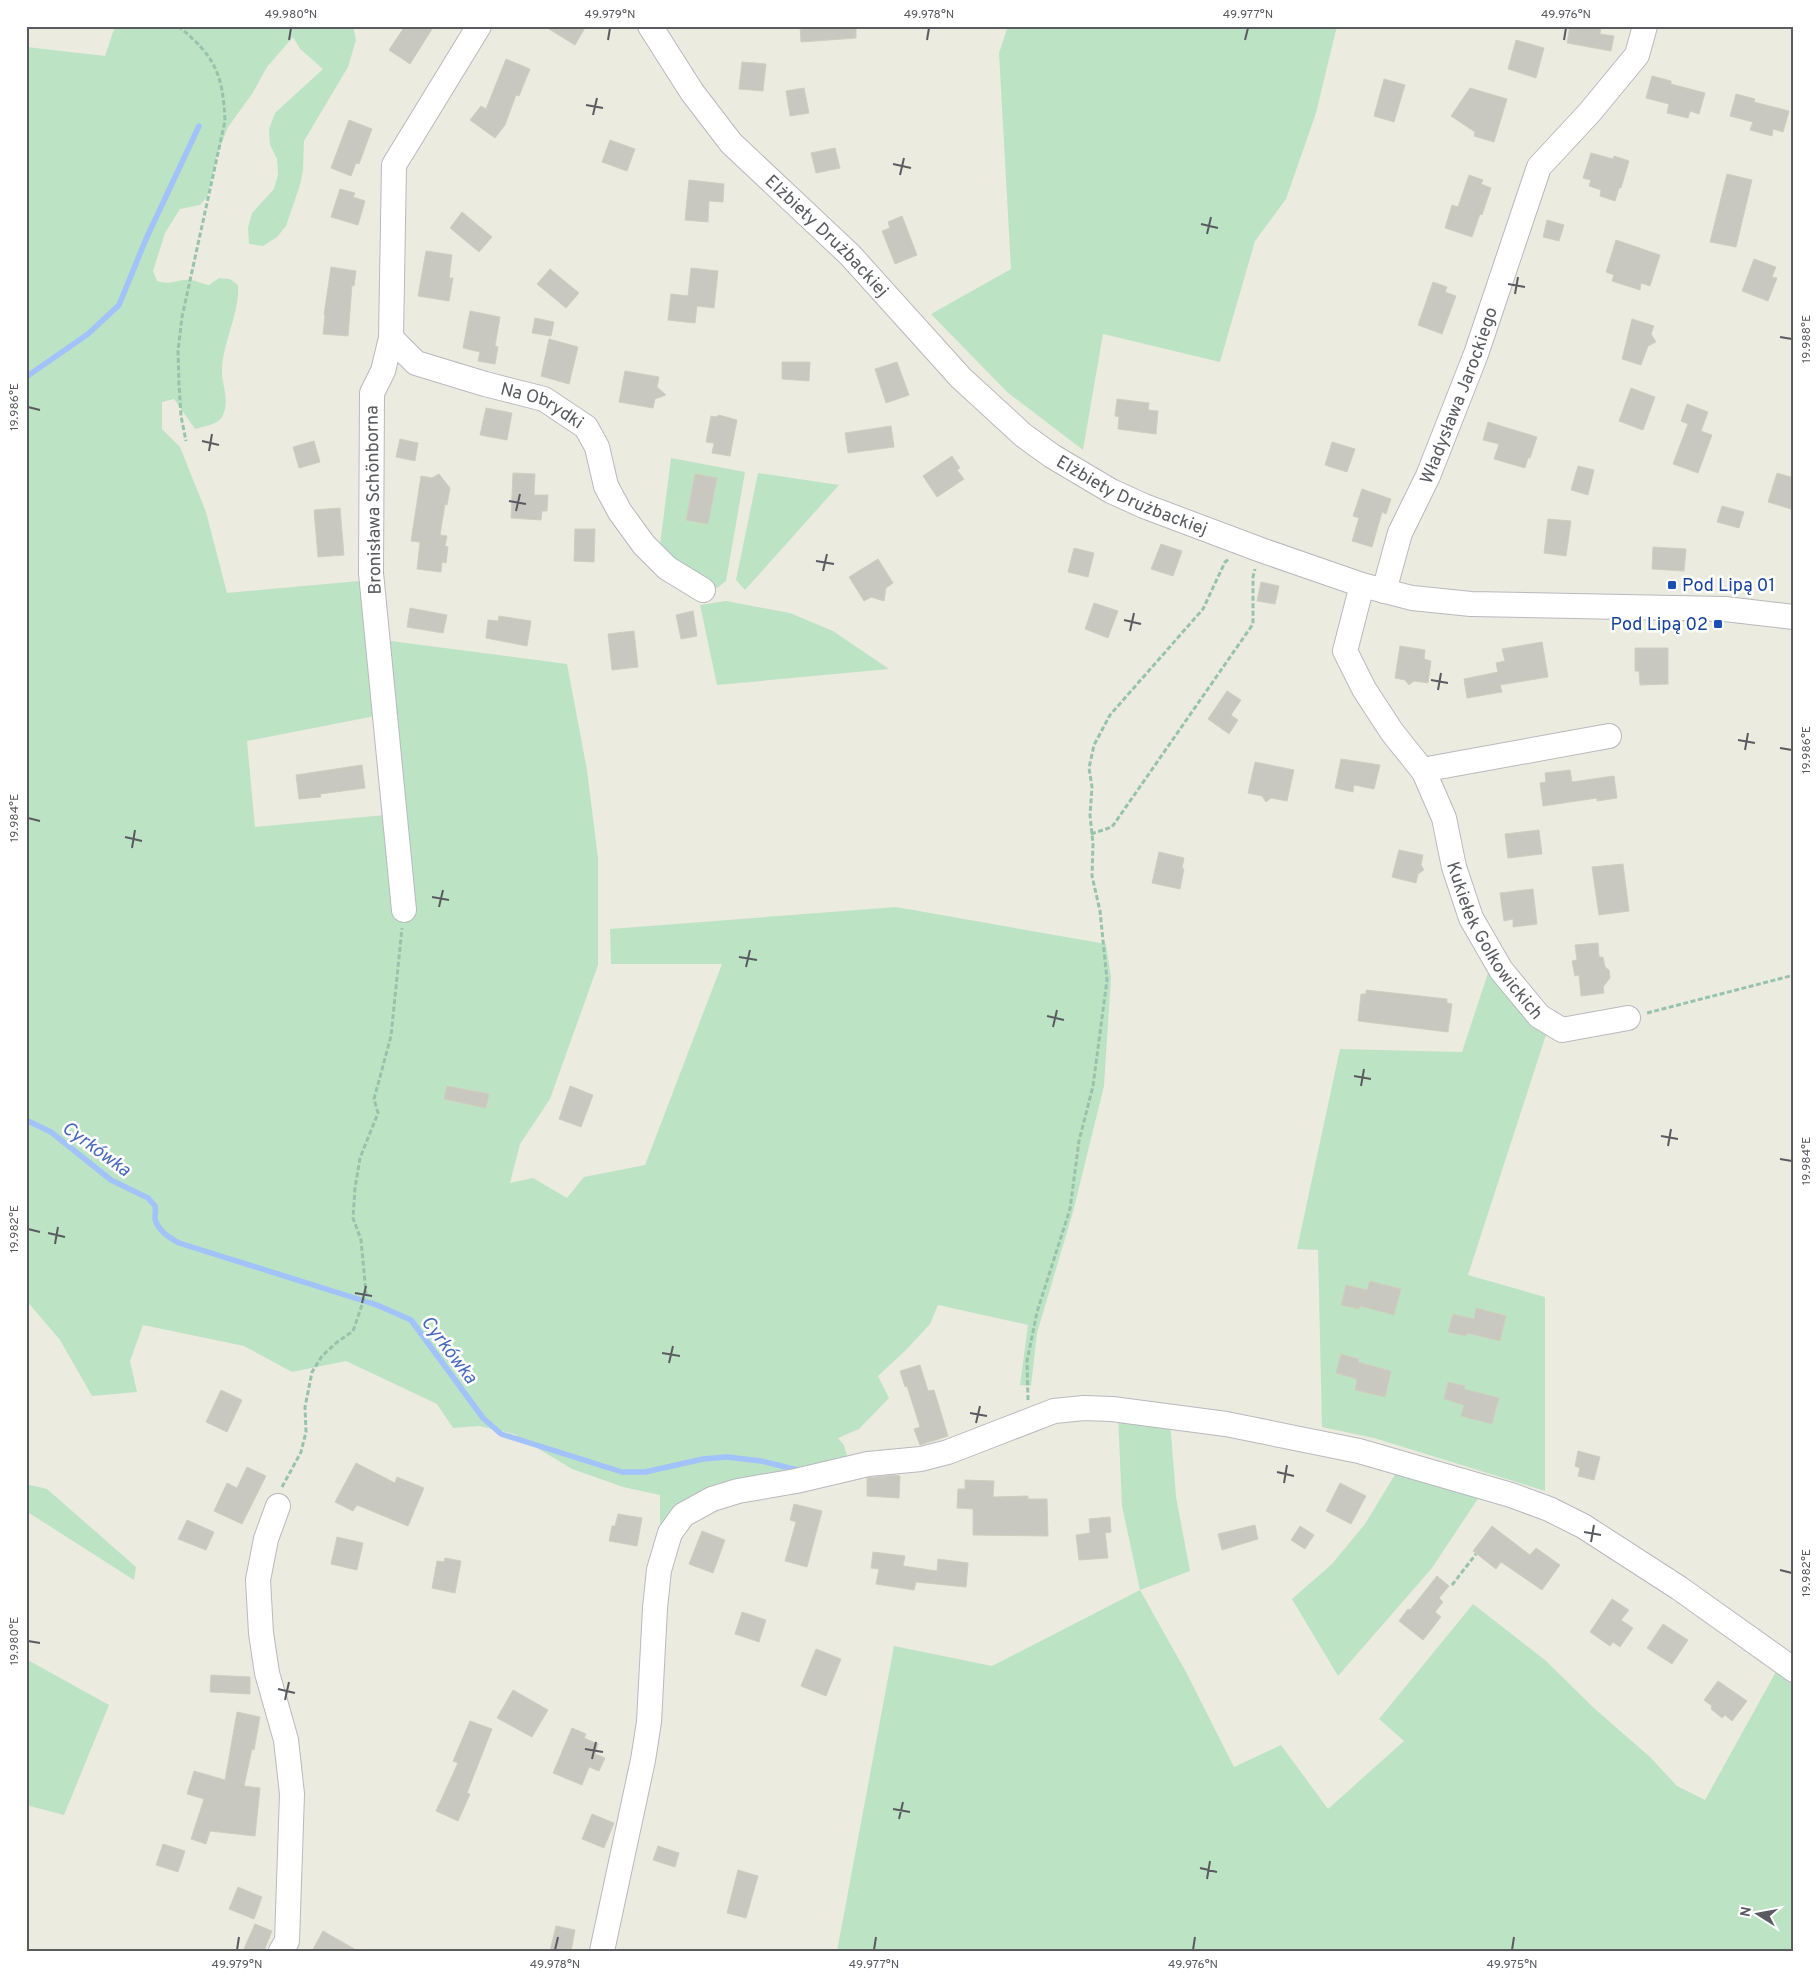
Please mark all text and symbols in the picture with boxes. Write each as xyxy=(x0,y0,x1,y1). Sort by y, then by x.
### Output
text: 49.980°N xyxy=(265,7,317,23)
text: 49.979°N xyxy=(585,7,635,23)
text: 49.978°N xyxy=(904,7,954,23)
text: 49.977°N xyxy=(1223,7,1273,23)
text: 49.976°N xyxy=(1541,7,1591,23)
street label: Elżbiety Drużbackiej xyxy=(759,171,893,303)
street label: Władysława Jarockiego xyxy=(1416,304,1504,488)
text: 19.988°E xyxy=(1799,315,1815,363)
street label: Na Obrydki xyxy=(498,378,588,435)
text: 19.986°E xyxy=(7,383,23,431)
street label: Bronisława Schönborna xyxy=(361,405,388,595)
street label: Elżbiety Drużbackiej xyxy=(1051,451,1210,542)
place label: Pod Lipą 01 xyxy=(1682,575,1775,598)
marker: Pod Lipą 01 xyxy=(1666,579,1678,591)
place label: Pod Lipą 02 xyxy=(1611,614,1708,637)
marker: Pod Lipą 02 xyxy=(1712,618,1724,630)
text: 19.986°E xyxy=(1799,726,1815,774)
text: 19.984°E xyxy=(7,794,23,842)
street label: Kukiełek Golkowickich xyxy=(1440,859,1547,1025)
water label: Cyrkówka xyxy=(57,1117,135,1183)
text: 19.984°E xyxy=(1799,1137,1815,1185)
text: 19.982°E xyxy=(7,1205,23,1253)
water label: Cyrkówka xyxy=(415,1311,482,1389)
text: 19.982°E xyxy=(1799,1549,1815,1597)
text: 19.980°E xyxy=(7,1617,23,1665)
north arrow xyxy=(1732,1890,1782,1940)
text: N xyxy=(1737,1905,1756,1918)
text: 49.979°N xyxy=(212,1957,262,1973)
text: 49.978°N xyxy=(530,1957,580,1973)
text: 49.977°N xyxy=(849,1957,899,1973)
text: 49.976°N xyxy=(1168,1957,1218,1973)
text: 49.975°N xyxy=(1486,1957,1538,1973)

